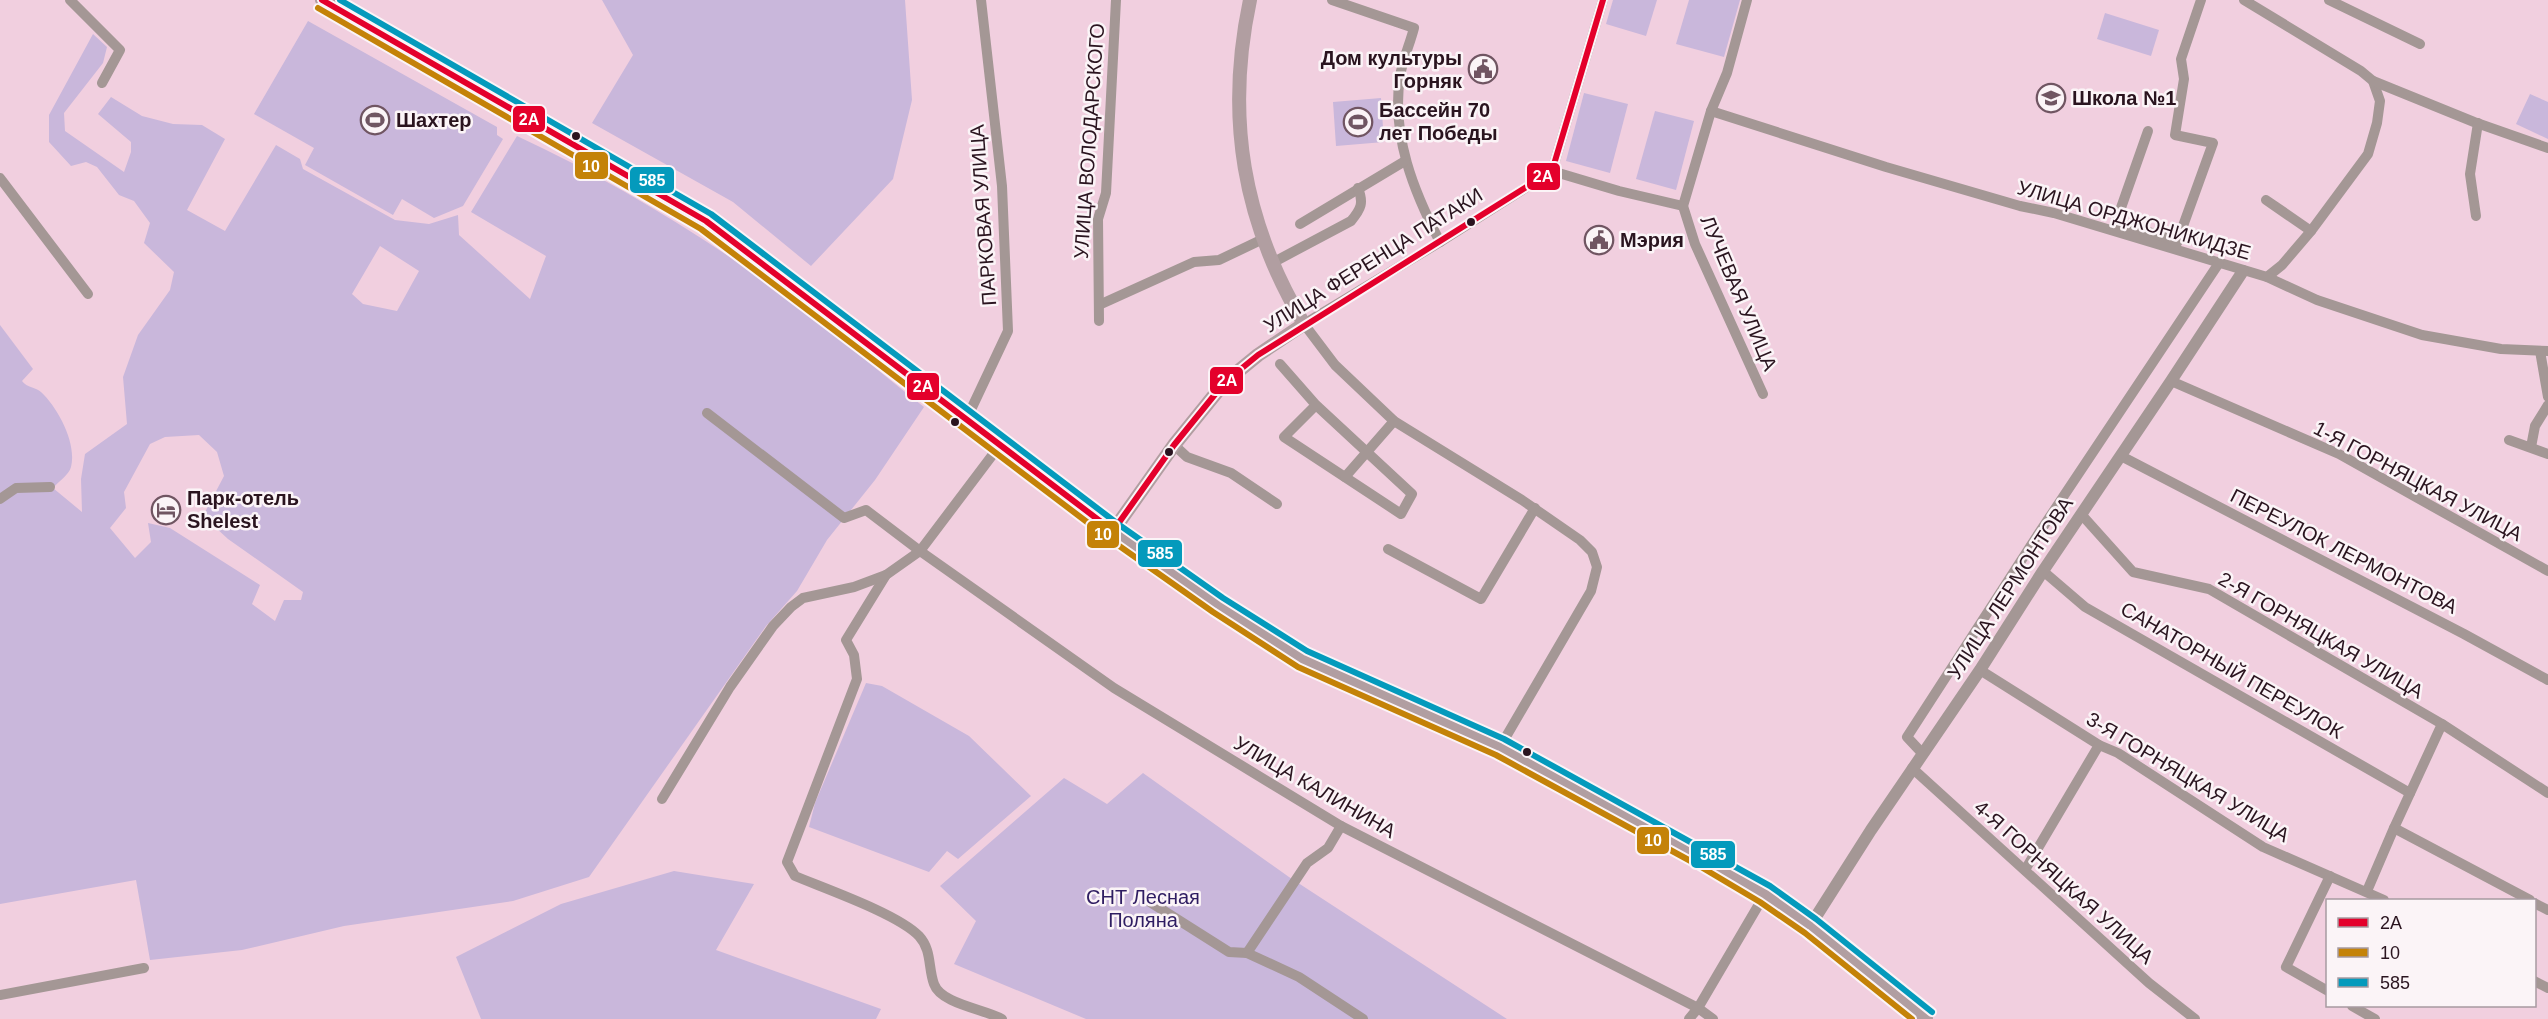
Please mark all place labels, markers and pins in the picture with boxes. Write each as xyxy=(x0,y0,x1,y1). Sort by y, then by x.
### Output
place label: Дом культуры Горняк xyxy=(1321,47,1463,92)
public building icon: Дом культуры Горняк xyxy=(1467,53,1499,85)
school or university icon: Школа №1 xyxy=(2035,82,2067,114)
place label: Школа №1 xyxy=(2072,87,2176,109)
place label: Бассейн 70 лет Победы xyxy=(1379,99,1498,144)
sports icon: Шахтер xyxy=(359,104,391,136)
sports icon: Бассейн 70 лет Победы xyxy=(1342,106,1374,138)
place label: Шахтер xyxy=(396,109,471,131)
unlabelled marker xyxy=(570,130,582,142)
unlabelled marker xyxy=(1465,216,1477,228)
public building icon: Мэрия xyxy=(1583,224,1615,256)
place label: Мэрия xyxy=(1620,229,1684,251)
unlabelled marker xyxy=(949,416,961,428)
unlabelled marker xyxy=(1163,446,1175,458)
place label: Парк-отель Shelest xyxy=(187,487,299,532)
hotel icon: Парк-отель Shelest xyxy=(150,494,182,526)
unlabelled marker xyxy=(1521,746,1533,758)

